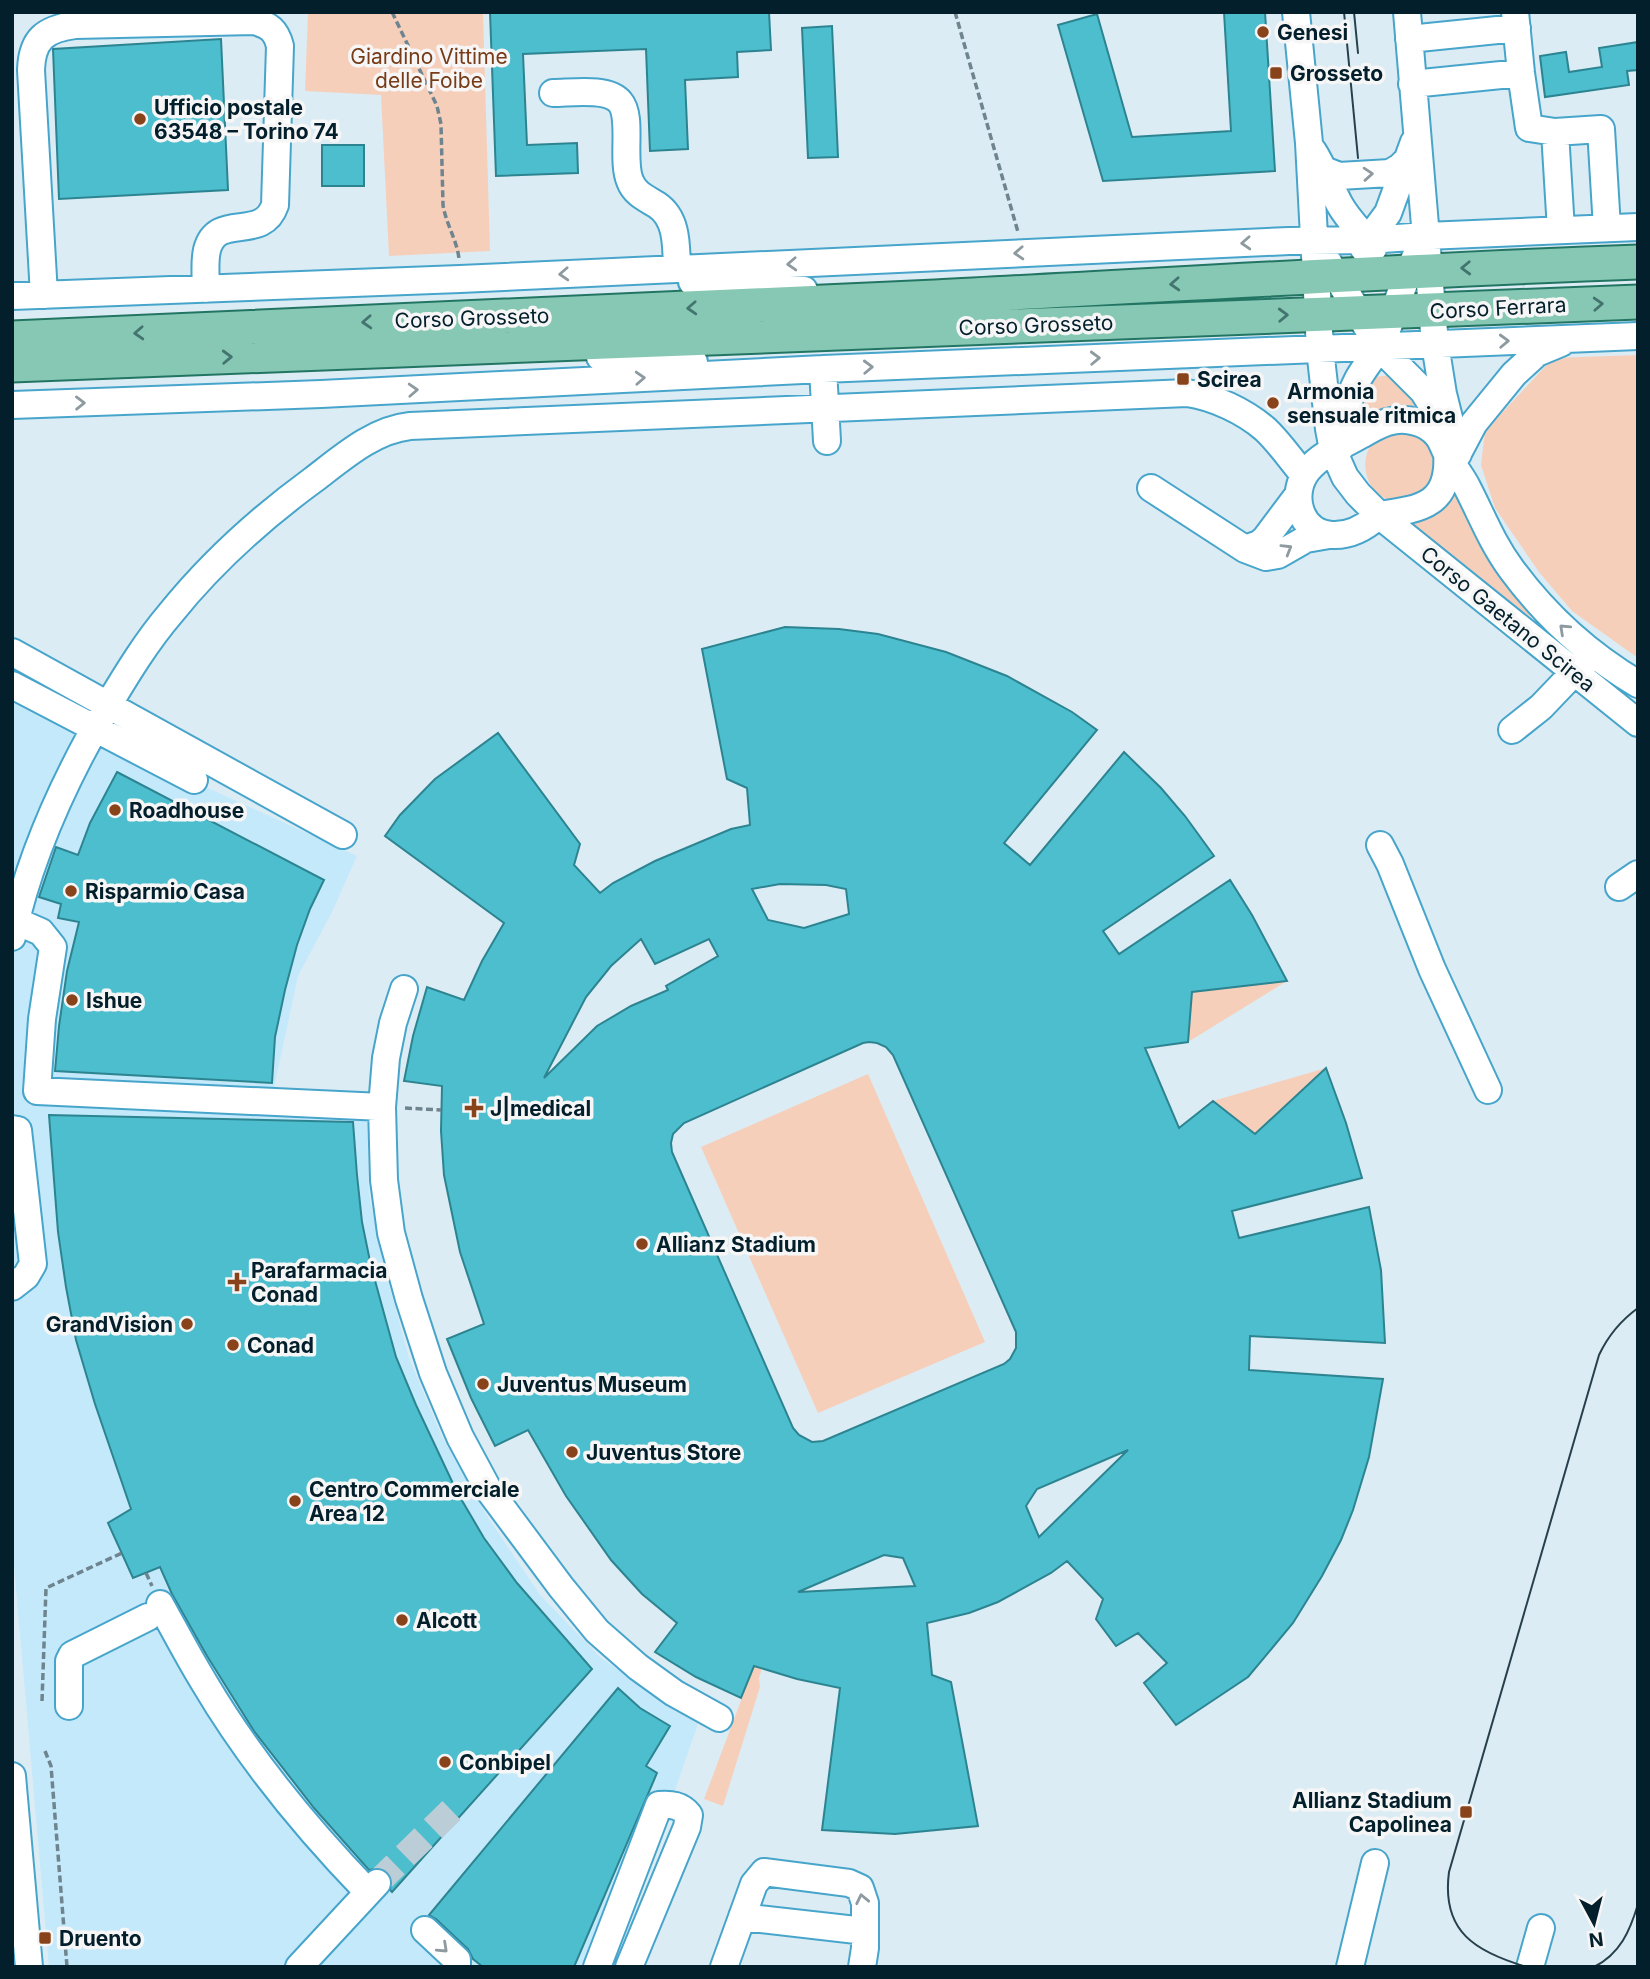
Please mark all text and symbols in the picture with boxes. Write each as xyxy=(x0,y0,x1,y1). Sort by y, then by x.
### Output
place label: Genesi xyxy=(1277,20,1348,45)
marker: Genesi xyxy=(1255,24,1271,40)
park label: Giardino Vittime delle Foibe xyxy=(350,44,508,93)
place label: Grosseto xyxy=(1290,61,1383,86)
marker: Grosseto xyxy=(1268,65,1284,81)
place label: Ufficio postale 63548 – Torino 74 xyxy=(154,95,339,144)
marker: Ufficio postale 63548 – Torino 74 xyxy=(132,111,148,127)
one-way arrow xyxy=(1363,167,1374,182)
one-way arrow xyxy=(1240,235,1251,250)
one-way arrow xyxy=(1013,246,1024,261)
one-way arrow xyxy=(786,256,797,271)
one-way arrow xyxy=(1461,261,1472,276)
one-way arrow xyxy=(559,267,570,282)
one-way arrow xyxy=(1169,277,1180,292)
street label: Corso Ferrara xyxy=(1429,292,1567,324)
one-way arrow xyxy=(1593,297,1604,312)
one-way arrow xyxy=(686,301,697,316)
street label: Corso Grosseto xyxy=(394,303,550,333)
one-way arrow xyxy=(1278,307,1289,323)
street label: Corso Grosseto xyxy=(958,310,1114,340)
one-way arrow xyxy=(361,315,372,330)
one-way arrow xyxy=(134,325,145,340)
one-way arrow xyxy=(1498,334,1509,349)
one-way arrow xyxy=(223,349,233,365)
one-way arrow xyxy=(1090,350,1101,365)
one-way arrow xyxy=(862,360,873,375)
place label: Scirea xyxy=(1197,367,1262,392)
one-way arrow xyxy=(635,371,646,386)
marker: Scirea xyxy=(1175,371,1191,387)
place label: Armonia sensuale ritmica xyxy=(1287,379,1456,428)
one-way arrow xyxy=(408,382,419,397)
one-way arrow xyxy=(76,395,86,411)
marker: Armonia sensuale ritmica xyxy=(1265,395,1281,411)
street label: Corso Gaetano Scirea xyxy=(1416,541,1600,697)
one-way arrow xyxy=(1279,545,1292,558)
one-way arrow xyxy=(1559,624,1572,637)
place label: Roadhouse xyxy=(129,798,244,823)
marker: Roadhouse xyxy=(107,802,123,818)
place label: Risparmio Casa xyxy=(85,879,245,904)
marker: Risparmio Casa xyxy=(63,883,79,899)
place label: Ishue xyxy=(86,988,142,1013)
marker: Ishue xyxy=(64,992,80,1008)
place label: J|medical xyxy=(490,1095,591,1121)
marker: J|medical xyxy=(464,1098,484,1118)
place label: Allianz Stadium xyxy=(656,1232,816,1257)
marker: Allianz Stadium xyxy=(634,1236,650,1252)
place label: Parafarmacia Conad xyxy=(251,1258,387,1307)
marker: Parafarmacia Conad xyxy=(229,1274,245,1290)
place label: GrandVision xyxy=(46,1312,173,1337)
marker: GrandVision xyxy=(179,1316,195,1332)
place label: Conad xyxy=(247,1333,314,1358)
marker: Conad xyxy=(225,1337,241,1353)
place label: Juventus Museum xyxy=(497,1372,687,1397)
marker: Juventus Museum xyxy=(475,1376,491,1392)
place label: Juventus Store xyxy=(586,1440,741,1465)
marker: Juventus Store xyxy=(564,1444,580,1460)
place label: Centro Commerciale Area 12 xyxy=(309,1477,519,1526)
marker: Centro Commerciale Area 12 xyxy=(287,1493,303,1509)
place label: Alcott xyxy=(416,1608,478,1633)
marker: Alcott xyxy=(394,1612,410,1628)
place label: Conbipel xyxy=(459,1750,551,1775)
marker: Conbipel xyxy=(437,1754,453,1770)
place label: Allianz Stadium Capolinea xyxy=(1292,1788,1452,1837)
marker: Allianz Stadium Capolinea xyxy=(1458,1804,1474,1820)
north arrow xyxy=(1559,1888,1629,1958)
one-way arrow xyxy=(856,1894,871,1906)
place label: Druento xyxy=(59,1926,142,1951)
text: N xyxy=(1587,1927,1605,1952)
marker: Druento xyxy=(37,1930,53,1946)
one-way arrow xyxy=(435,1939,448,1952)

